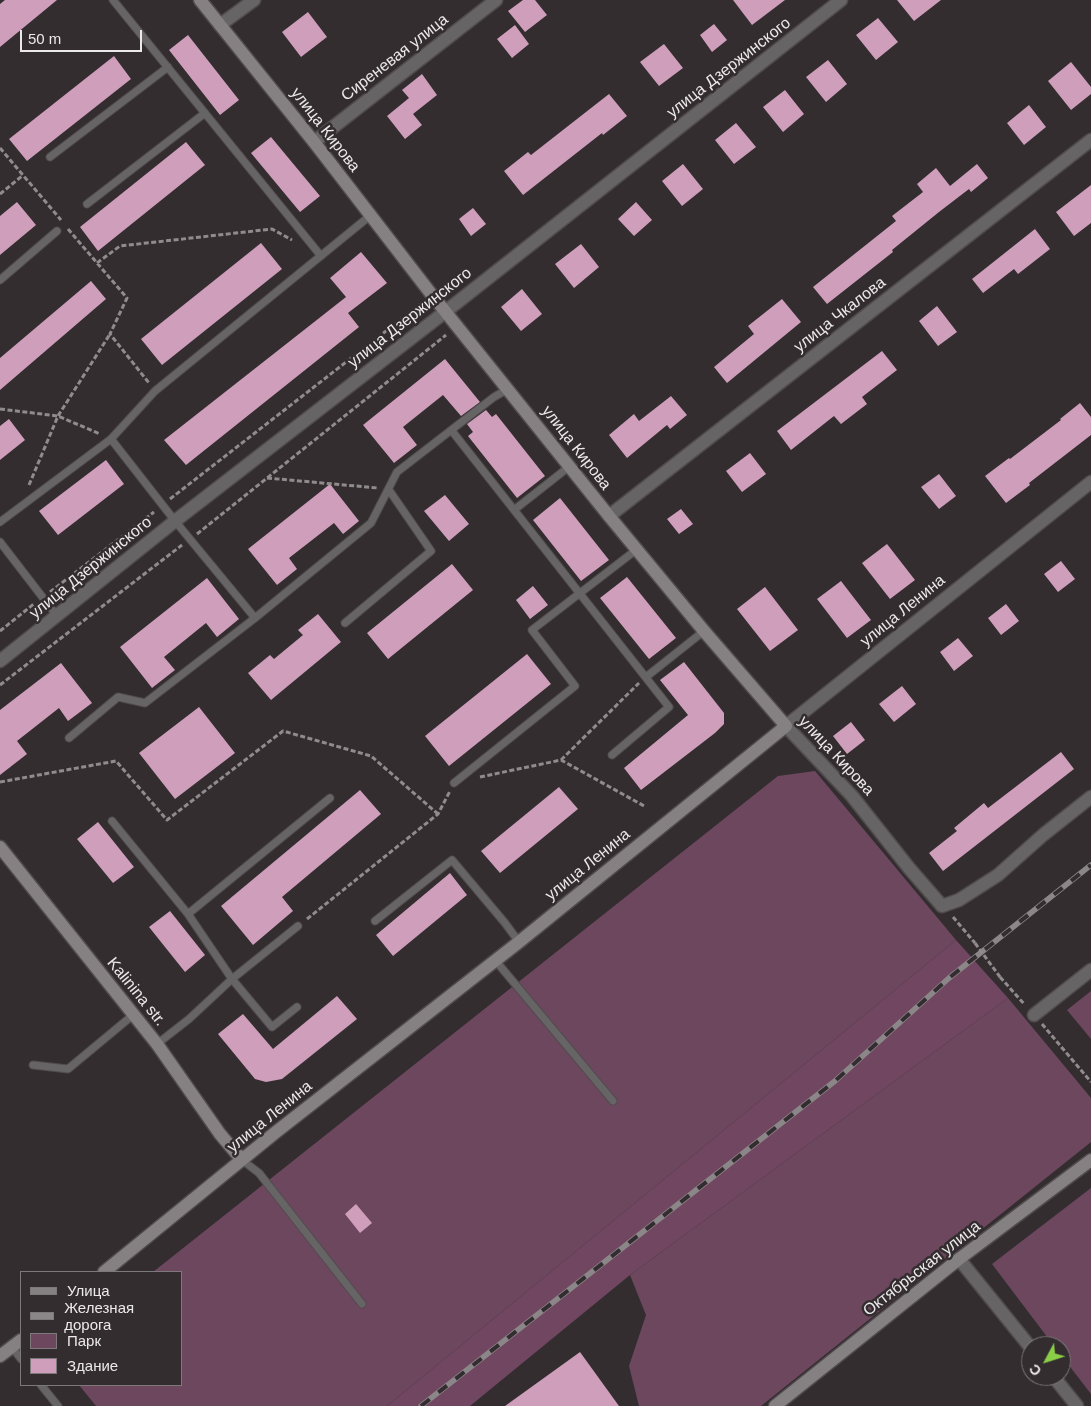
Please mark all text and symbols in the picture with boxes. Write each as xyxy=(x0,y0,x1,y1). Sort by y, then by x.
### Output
street label: Сиреневая улица xyxy=(338,10,452,106)
street label: улица Дзержинского xyxy=(663,14,795,122)
scale bar xyxy=(22,20,145,52)
text: 50 m xyxy=(28,30,61,47)
street label: улица Кирова xyxy=(286,84,364,176)
street label: улица Дзержинского xyxy=(344,264,476,372)
street label: улица Чкалова xyxy=(790,273,890,357)
street label: улица Кирова xyxy=(537,402,615,494)
street label: улица Дзержинского xyxy=(26,513,156,623)
street label: улица Ленина xyxy=(857,571,949,651)
street label: улица Кирова xyxy=(794,712,878,800)
street label: улица Ленина xyxy=(542,825,634,905)
street label: Kalinina str. xyxy=(103,954,169,1030)
street label: улица Ленина xyxy=(224,1077,316,1157)
street label: Октябрьская улица xyxy=(860,1217,984,1321)
legend xyxy=(20,1271,182,1386)
text: Улица xyxy=(67,1282,110,1299)
text: Железная дорога xyxy=(64,1299,134,1333)
text: Парк xyxy=(67,1332,101,1349)
north arrow xyxy=(1021,1336,1071,1386)
text: Здание xyxy=(67,1357,118,1374)
text: С xyxy=(1026,1361,1045,1379)

